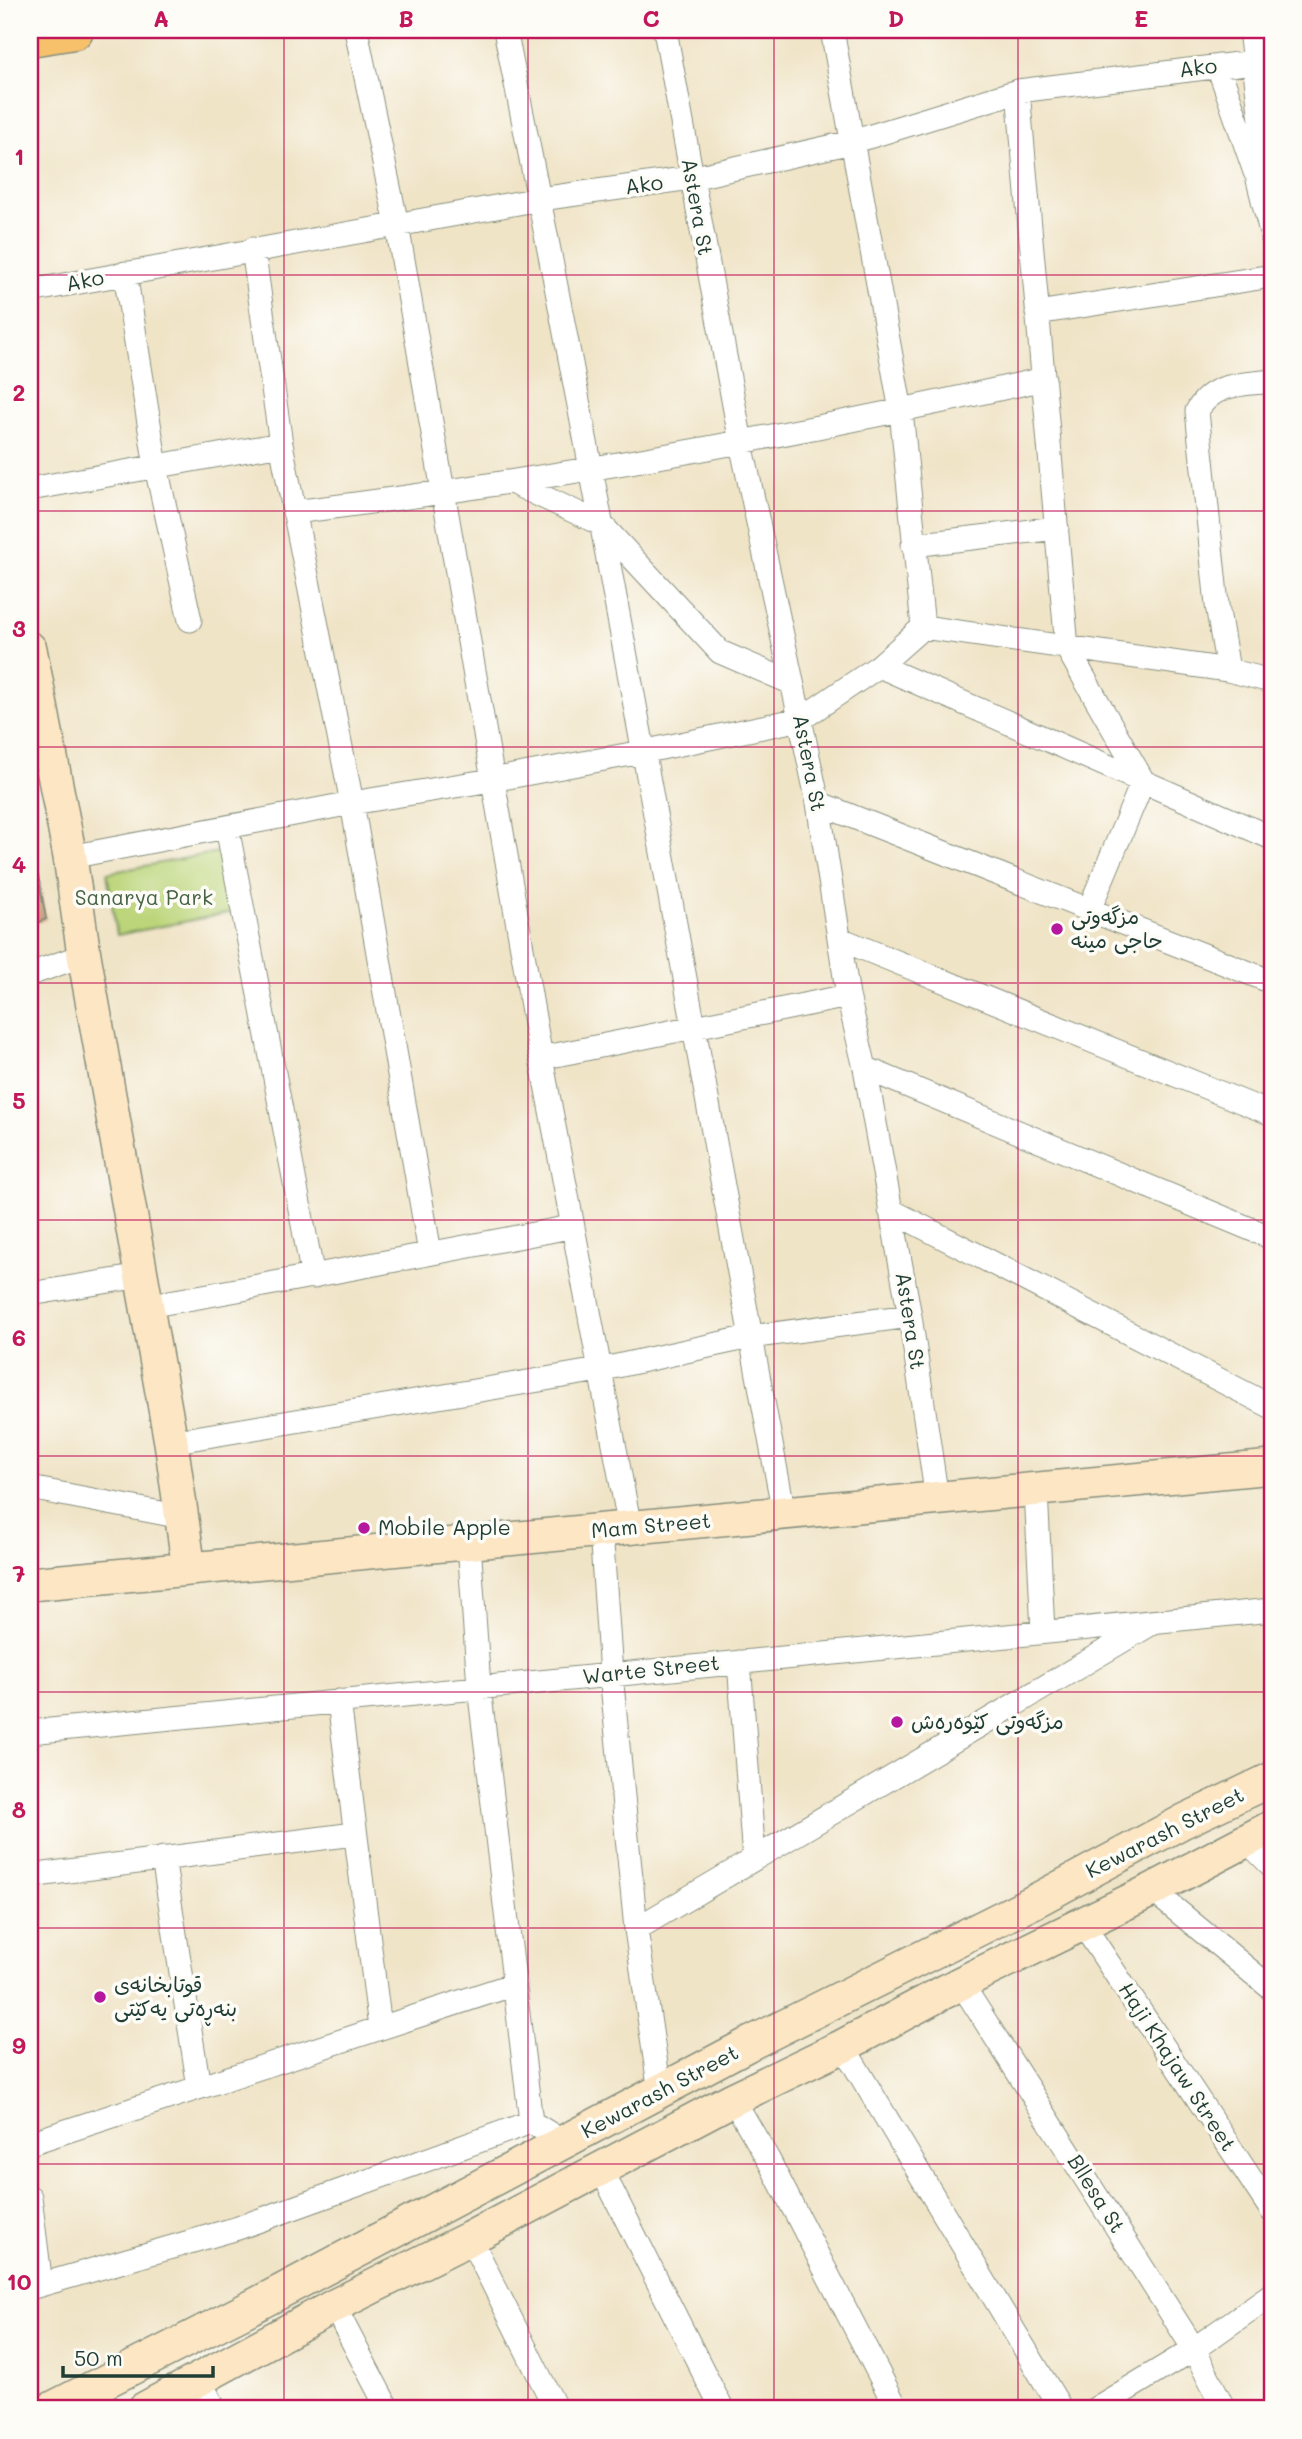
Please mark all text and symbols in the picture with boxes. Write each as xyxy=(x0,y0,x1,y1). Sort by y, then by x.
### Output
text: A xyxy=(153,3,169,33)
text: B xyxy=(398,3,414,33)
text: C xyxy=(642,3,660,33)
text: D xyxy=(888,3,904,33)
text: E xyxy=(1134,3,1148,33)
street label: Ako xyxy=(1177,51,1218,82)
text: 1 xyxy=(14,141,24,171)
street label: Astera St xyxy=(677,156,720,258)
street label: Ako xyxy=(623,167,665,200)
street label: Ako xyxy=(63,263,106,296)
text: 2 xyxy=(13,377,25,407)
text: 3 xyxy=(12,613,26,643)
street label: Astera St xyxy=(788,712,833,814)
text: 4 xyxy=(12,849,26,879)
park label: Sanarya Park xyxy=(75,883,213,910)
place label: مزگەوتی حاجی مینە xyxy=(1071,902,1163,955)
marker: مزگەوتی حاجی مینە xyxy=(1049,921,1065,937)
text: 5 xyxy=(12,1085,26,1115)
street label: Astera St xyxy=(890,1270,933,1371)
text: 6 xyxy=(12,1322,26,1352)
street label: Mam Street xyxy=(590,1506,712,1543)
place label: Mobile Apple xyxy=(378,1513,511,1540)
marker: Mobile Apple xyxy=(356,1520,372,1536)
text: 7 xyxy=(13,1558,26,1588)
street label: Warte Street xyxy=(581,1648,721,1689)
place label: مزگەوتی کێوەرەش xyxy=(911,1707,1064,1736)
marker: مزگەوتی کێوەرەش xyxy=(889,1714,905,1730)
street label: Kewarash Street xyxy=(1081,1780,1248,1883)
text: 8 xyxy=(12,1794,26,1824)
place label: قوتابخانەی بنەڕەتی یەکێتی xyxy=(114,1970,237,2026)
street label: ‌Haji Khajaw Street xyxy=(1114,1977,1243,2156)
marker: قوتابخانەی بنەڕەتی یەکێتی xyxy=(92,1989,108,2005)
text: 9 xyxy=(12,2030,26,2060)
street label: Kewarash Street xyxy=(576,2038,743,2144)
street label: Bllesa St xyxy=(1063,2149,1132,2238)
text: 10 xyxy=(7,2266,32,2296)
scale bar xyxy=(63,2334,214,2378)
text: 50 m xyxy=(74,2344,123,2371)

